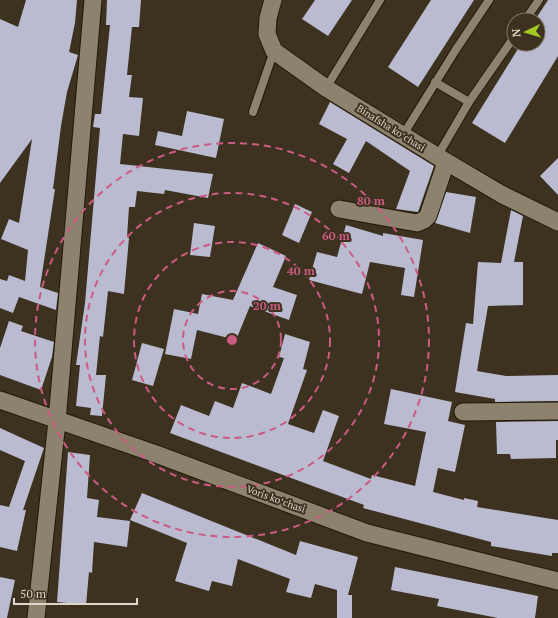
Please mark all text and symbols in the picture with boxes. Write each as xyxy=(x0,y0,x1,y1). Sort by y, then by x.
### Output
north arrow xyxy=(506,12,546,52)
text: N xyxy=(509,27,523,38)
street label: Binafsha koʻchasi xyxy=(354,102,428,154)
text: 80 m xyxy=(357,193,385,208)
text: 60 m xyxy=(322,228,350,243)
text: 40 m xyxy=(287,263,315,278)
text: 20 m xyxy=(253,298,281,313)
centre of rings xyxy=(225,333,239,347)
street label: Voris koʻchasi xyxy=(245,482,307,516)
scale bar xyxy=(14,580,137,606)
text: 50 m xyxy=(20,586,47,601)

